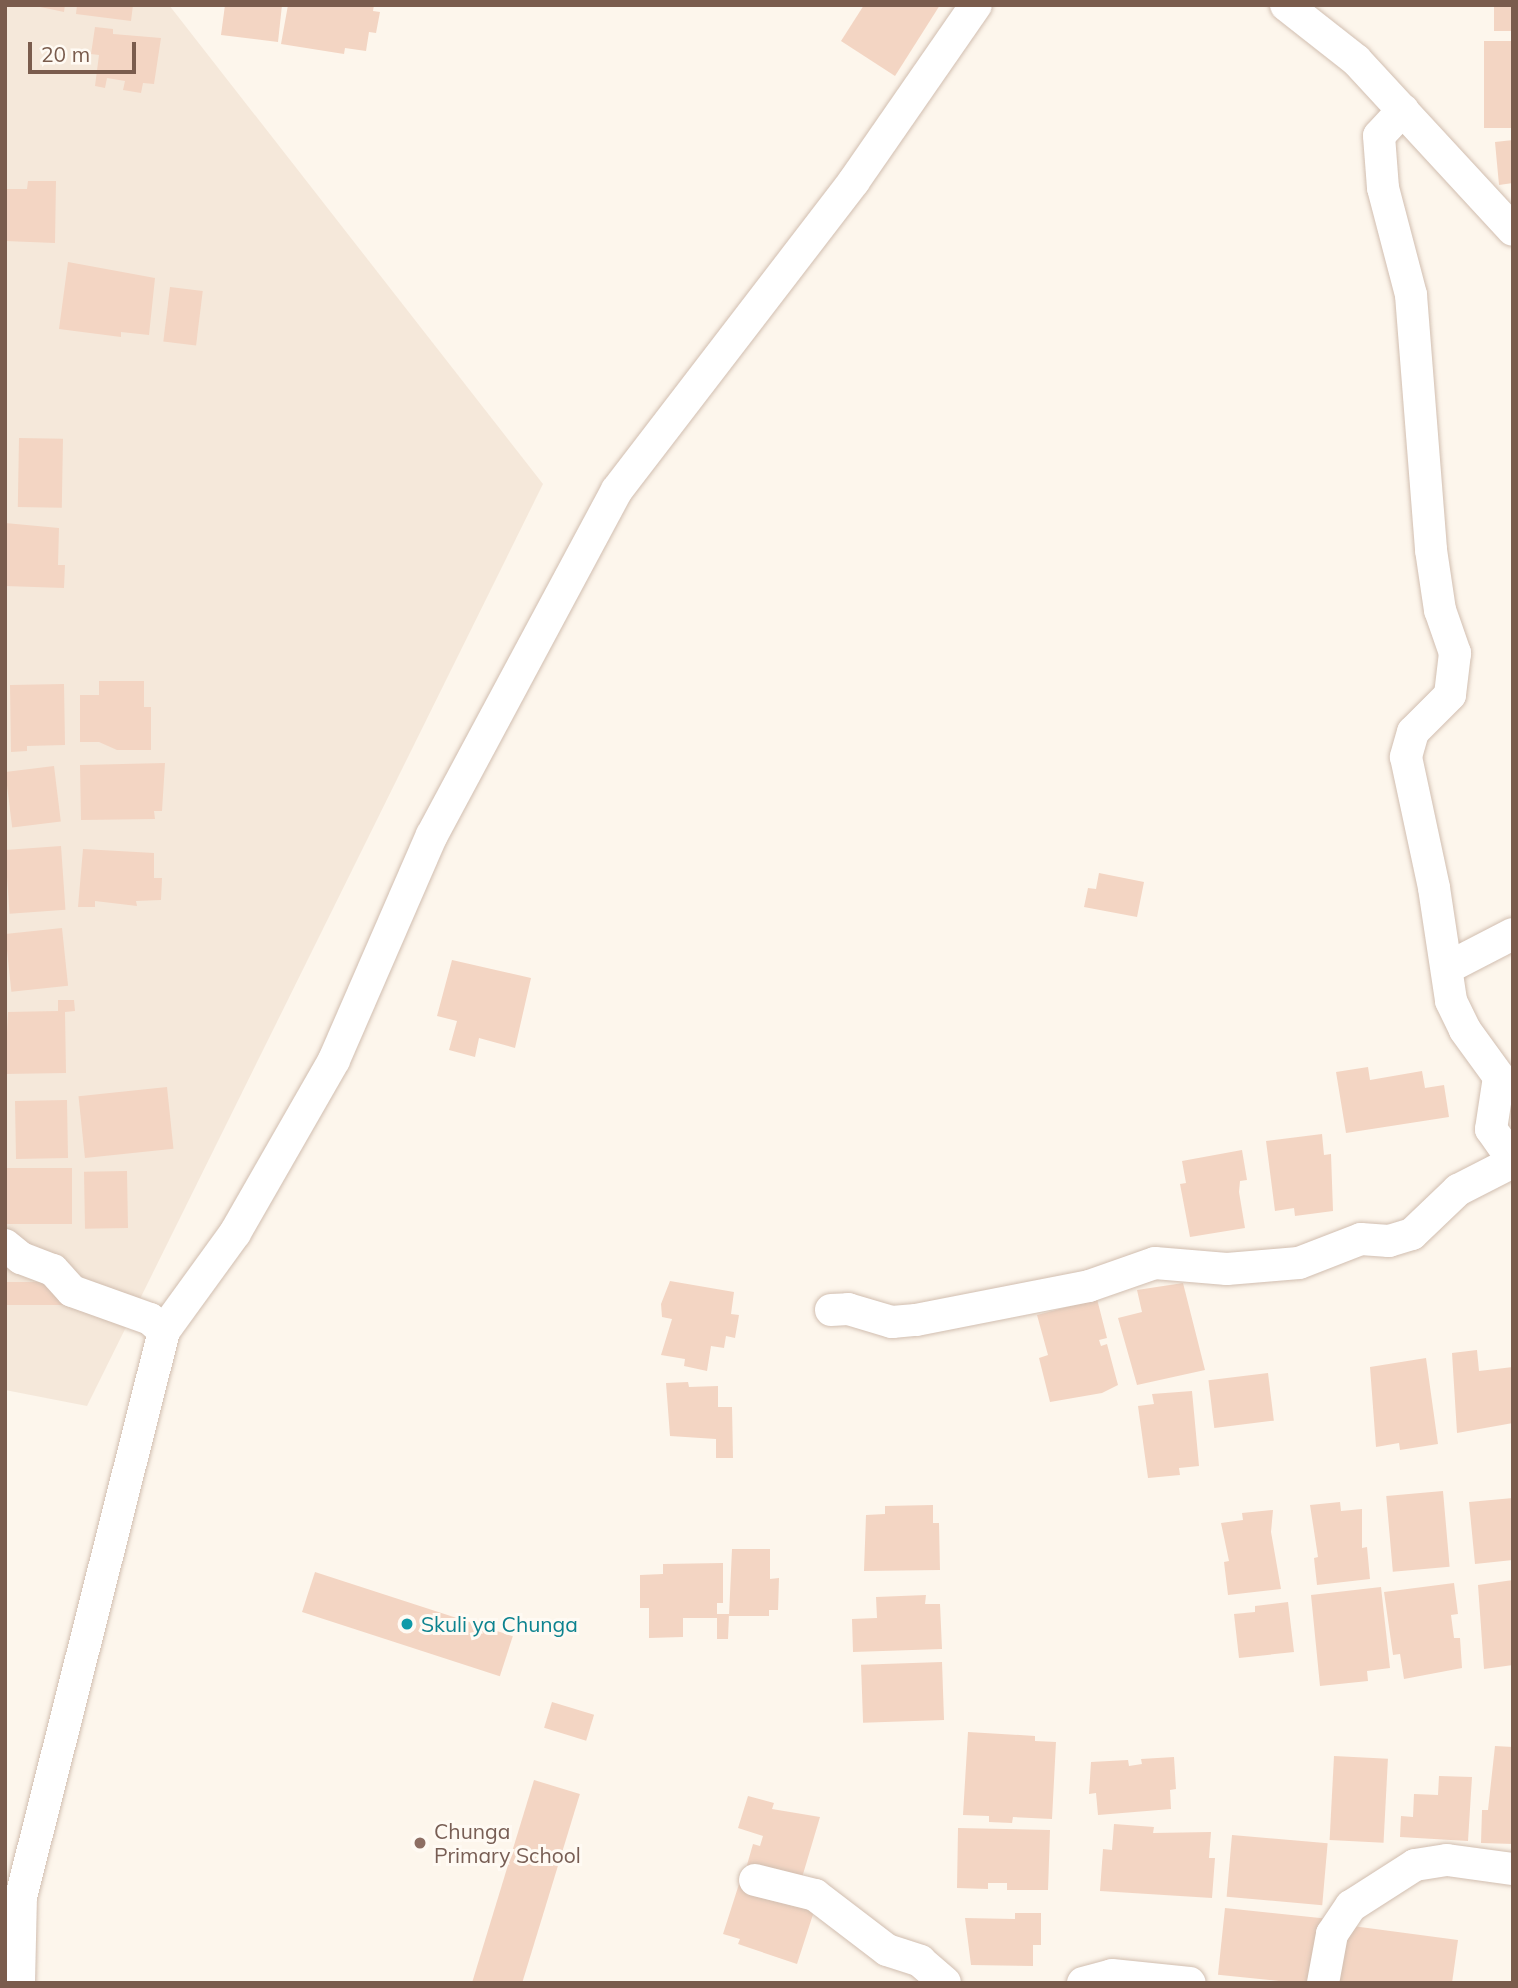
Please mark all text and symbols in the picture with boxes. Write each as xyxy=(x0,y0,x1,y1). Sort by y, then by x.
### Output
scale bar xyxy=(32,28,140,72)
text: 20 m xyxy=(41,41,90,67)
place label: Skuli ya Chunga xyxy=(421,1611,578,1637)
marker: Skuli ya Chunga xyxy=(399,1616,415,1632)
place label: Chunga Primary School xyxy=(434,1818,581,1868)
marker: Chunga Primary School xyxy=(412,1835,428,1851)

